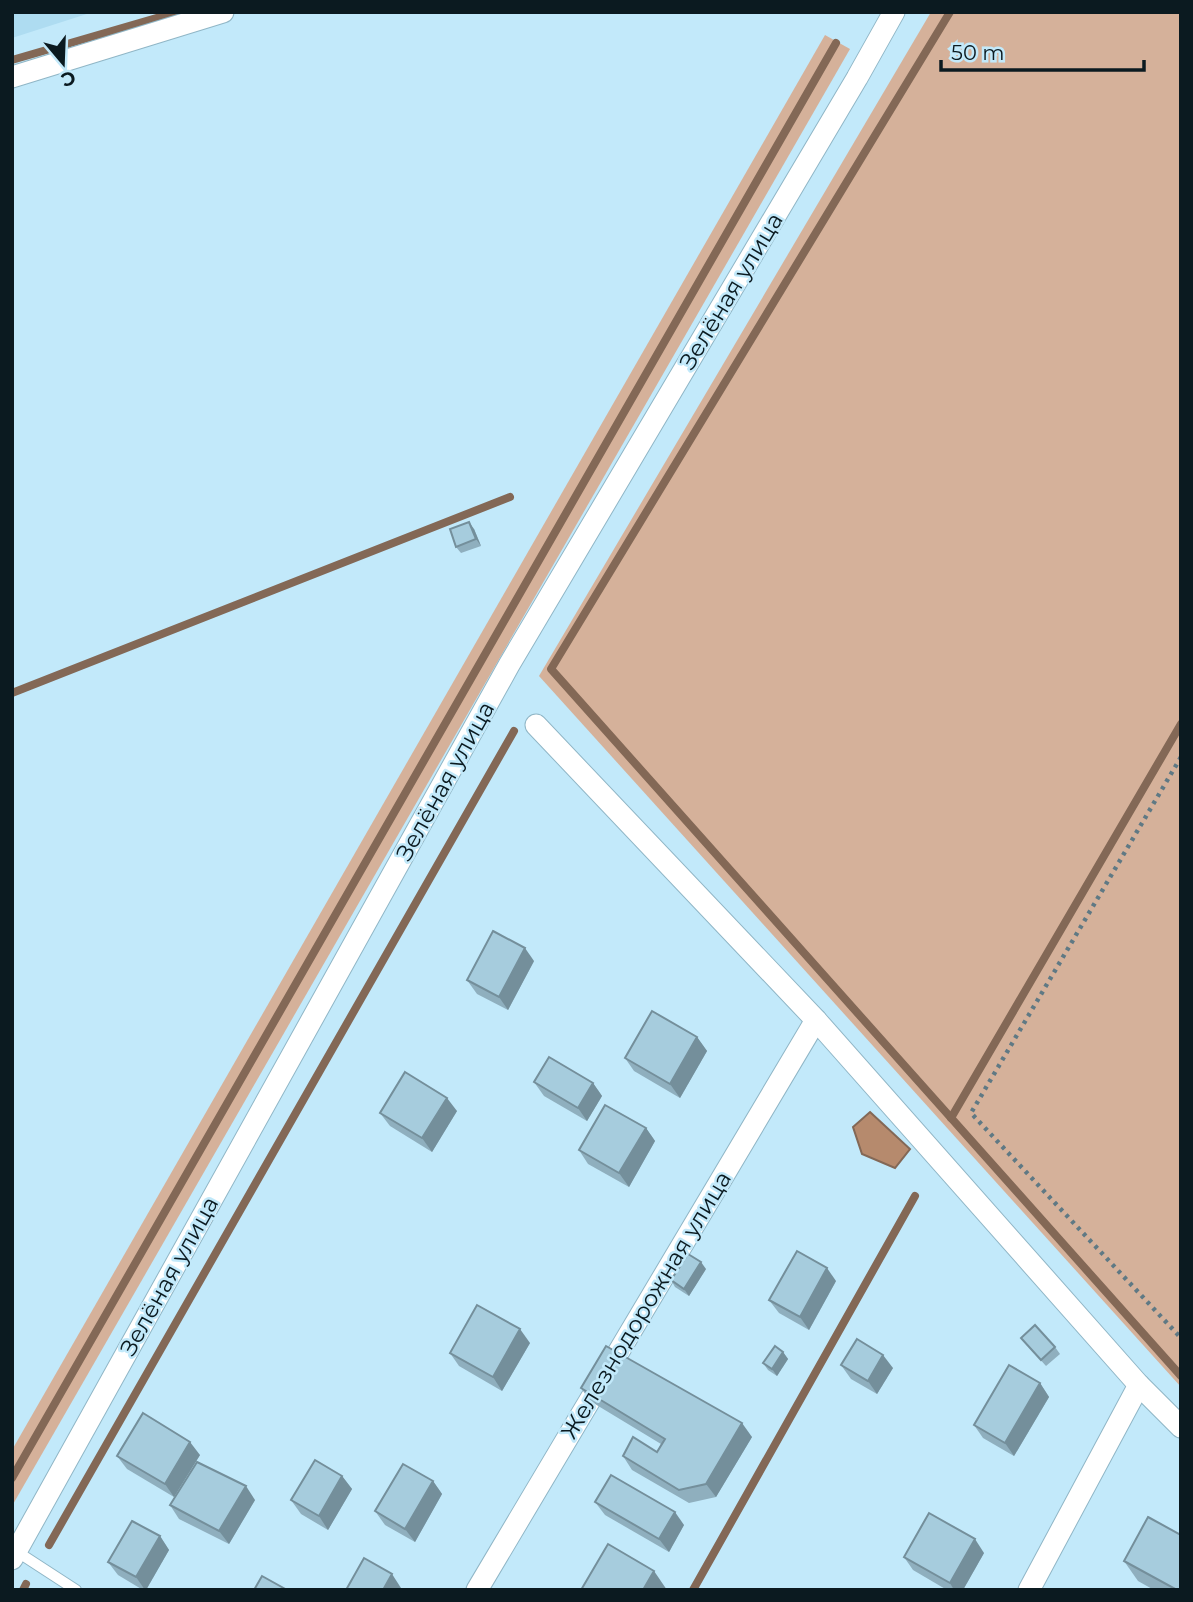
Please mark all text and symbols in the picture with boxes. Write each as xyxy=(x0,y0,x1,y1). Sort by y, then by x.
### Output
north arrow xyxy=(28,28,98,98)
scale bar xyxy=(941,28,1144,72)
text: 50 m xyxy=(951,40,1005,65)
text: С xyxy=(58,65,79,92)
street label: Зелёная улица xyxy=(673,208,789,374)
street label: Зелёная улица xyxy=(390,697,500,865)
street label: Железнодорожная улица xyxy=(555,1166,737,1444)
street label: Зелёная улица xyxy=(114,1192,224,1360)

